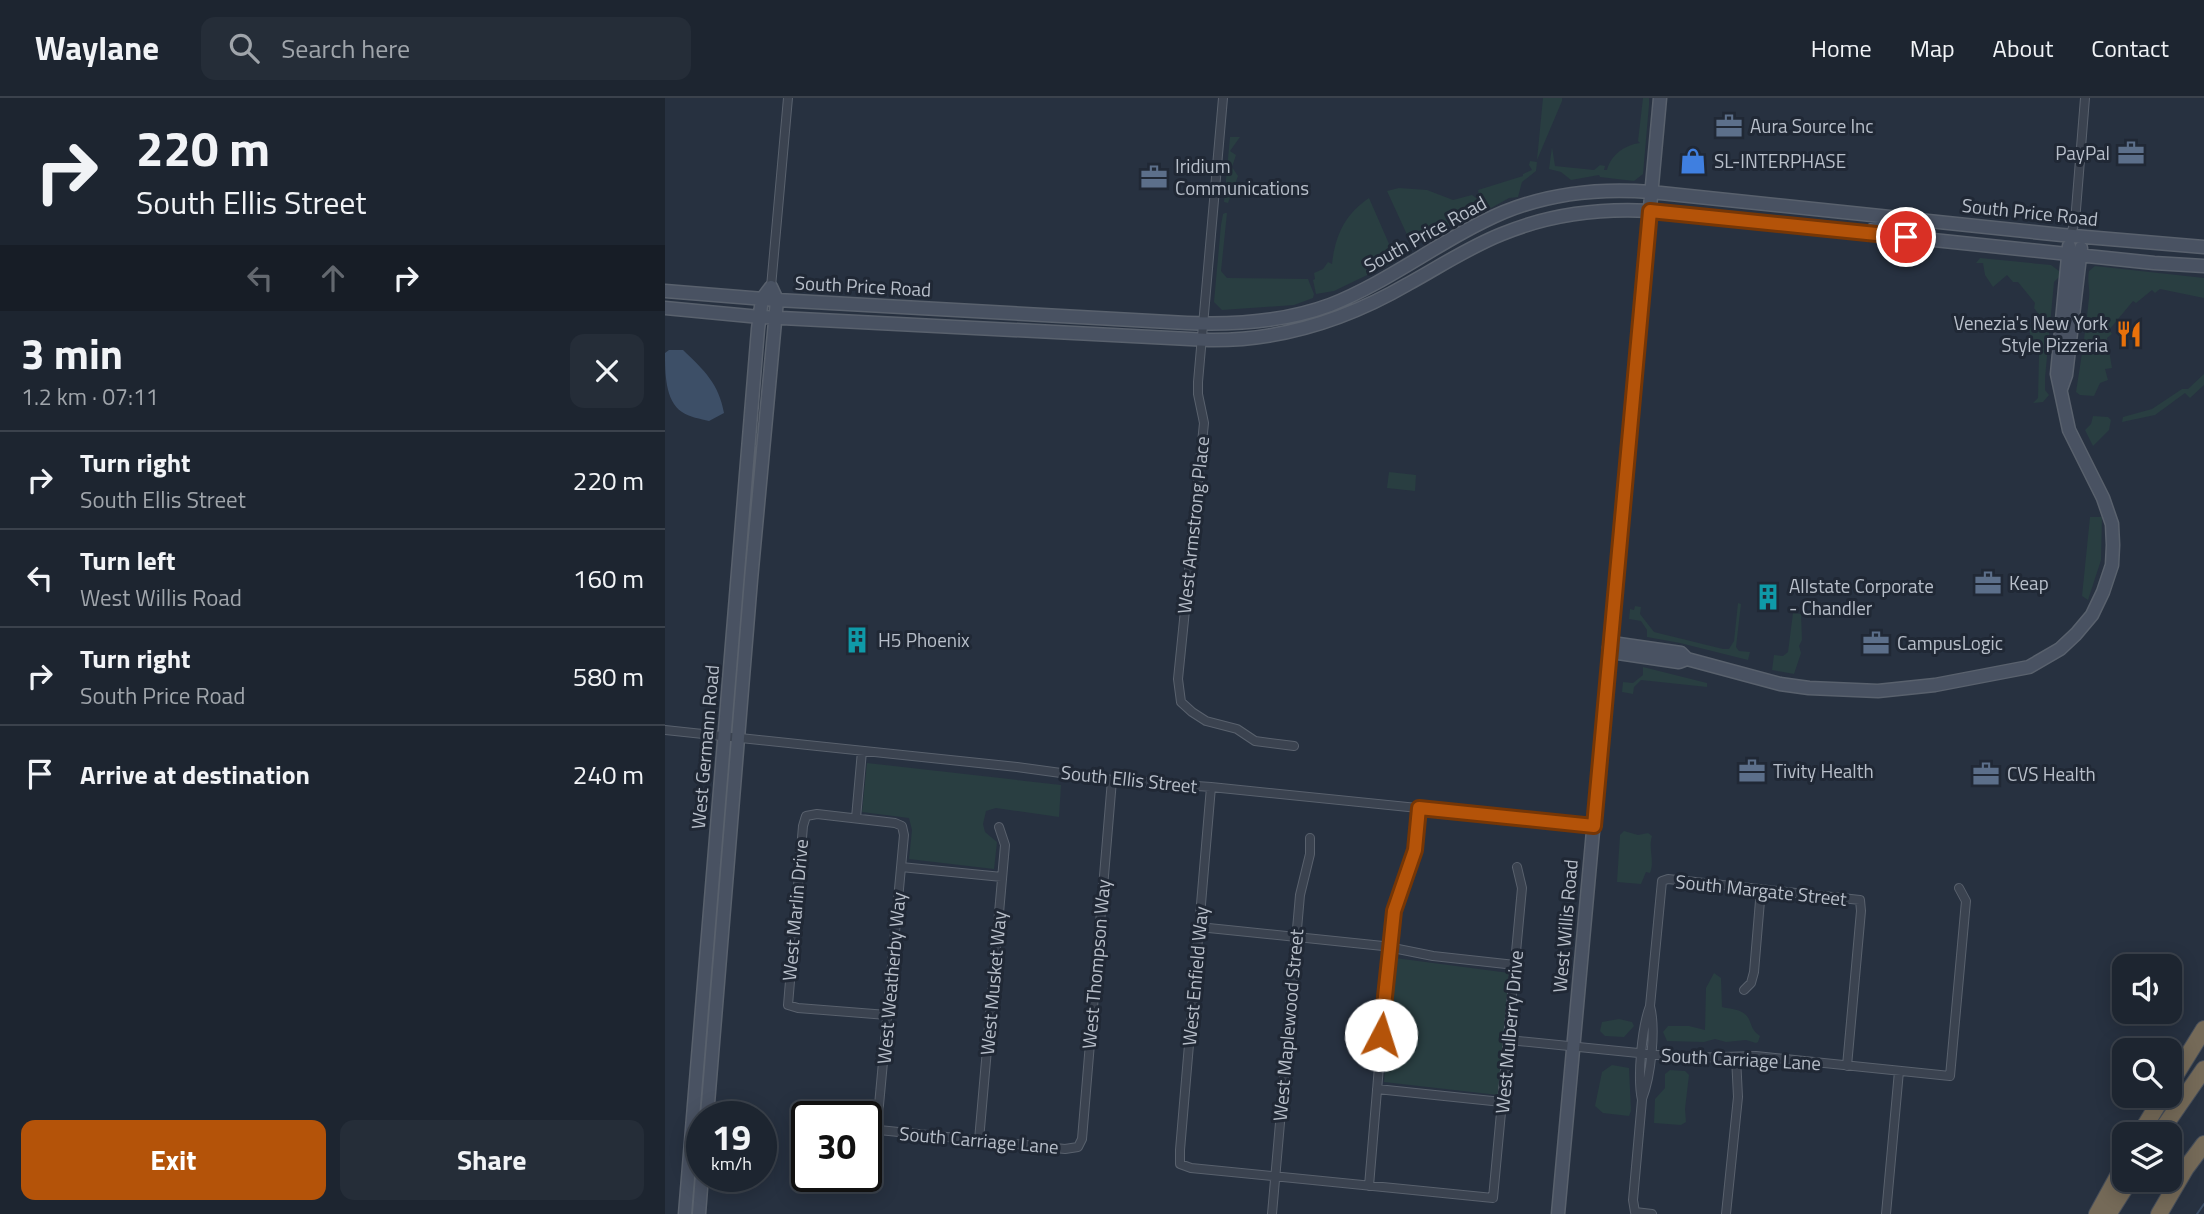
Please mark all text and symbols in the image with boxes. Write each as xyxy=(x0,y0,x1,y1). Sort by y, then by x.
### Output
search box xyxy=(201,17,691,80)
text: Waylane xyxy=(35,23,159,73)
icon: search xyxy=(225,29,263,67)
text: Search here xyxy=(281,29,410,68)
text: Home xyxy=(1811,30,1872,66)
text: Map xyxy=(1910,30,1955,66)
text: About xyxy=(1993,30,2053,66)
text: Contact xyxy=(2091,30,2169,66)
text: 220 m xyxy=(136,110,270,185)
office icon: Aura Source Inc xyxy=(1714,111,1744,141)
place label: Aura Source Inc xyxy=(1750,111,1874,140)
icon: right xyxy=(21,126,112,217)
place label: PayPal xyxy=(2055,138,2110,167)
office icon: PayPal xyxy=(2116,138,2146,168)
shop icon: SL-INTERPHASE xyxy=(1678,146,1708,176)
place label: SL-INTERPHASE xyxy=(1714,146,1846,175)
place label: Iridium Communications xyxy=(1175,151,1309,202)
office icon: Iridium Communications xyxy=(1139,162,1169,192)
text: South Ellis Street xyxy=(136,178,367,226)
street label: South Price Road xyxy=(1358,188,1492,279)
street label: South Price Road xyxy=(1961,190,2099,233)
pin xyxy=(1876,207,1936,267)
icon: arrive xyxy=(1887,218,1925,256)
icon: left xyxy=(241,259,279,297)
icon: ahead xyxy=(314,259,352,297)
icon: right xyxy=(387,259,425,297)
street label: South Price Road xyxy=(794,267,932,304)
place label: Venezia's New York Style Pizzeria xyxy=(1954,308,2108,359)
restaurant icon: Venezia's New York Style Pizzeria xyxy=(2114,319,2144,349)
text: 3 min xyxy=(21,321,123,385)
button: close xyxy=(570,334,644,408)
text: 1.2 km · 07:11 xyxy=(21,379,159,414)
street label: West Armstrong Place xyxy=(1169,435,1216,615)
text: Turn right xyxy=(80,443,191,482)
icon: right xyxy=(21,461,59,499)
text: 220 m xyxy=(573,461,644,500)
text: South Ellis Street xyxy=(80,482,246,517)
text: Turn left xyxy=(80,541,175,580)
icon: left xyxy=(21,559,59,597)
text: 160 m xyxy=(573,559,644,598)
office icon: Keap xyxy=(1973,568,2003,598)
place label: Keap xyxy=(2009,568,2049,597)
place label: Allstate Corporate - Chandler xyxy=(1789,571,1934,622)
text: West Willis Road xyxy=(80,580,242,615)
building icon: Allstate Corporate - Chandler xyxy=(1753,582,1783,612)
building icon: H5 Phoenix xyxy=(842,625,872,655)
place label: H5 Phoenix xyxy=(878,625,970,654)
office icon: CampusLogic xyxy=(1861,628,1891,658)
place label: CampusLogic xyxy=(1897,628,2003,657)
text: Turn right xyxy=(80,639,191,678)
icon: right xyxy=(21,657,59,695)
text: 580 m xyxy=(573,657,644,696)
street label: West Germann Road xyxy=(683,664,726,830)
text: South Price Road xyxy=(80,678,245,713)
icon: arrive xyxy=(21,755,59,793)
text: Arrive at destination xyxy=(80,755,310,794)
text: 240 m xyxy=(573,755,644,794)
office icon: Tivity Health xyxy=(1737,756,1767,786)
place label: Tivity Health xyxy=(1773,756,1874,785)
street label: South Ellis Street xyxy=(1059,757,1199,800)
office icon: CVS Health xyxy=(1971,759,2001,789)
place label: CVS Health xyxy=(2007,759,2096,788)
street label: West Marlin Drive xyxy=(774,838,815,982)
street label: West Willis Road xyxy=(1544,858,1585,994)
street label: South Margate Street xyxy=(1674,866,1848,913)
street label: West Thompson Way xyxy=(1074,878,1117,1050)
street label: West Weatherby Way xyxy=(869,891,912,1065)
street label: West Enfield Way xyxy=(1174,905,1215,1047)
street label: West Musket Way xyxy=(972,909,1013,1056)
street label: West Maplewood Street xyxy=(1265,927,1310,1122)
street label: West Mulberry Drive xyxy=(1487,949,1530,1115)
map controls xyxy=(2112,954,2182,1192)
button: sound xyxy=(2112,954,2182,1024)
position arrow xyxy=(1344,998,1418,1072)
button: search xyxy=(2112,1038,2182,1108)
street label: South Carriage Lane xyxy=(1660,1040,1822,1077)
speed limit sign: 30 xyxy=(791,1101,882,1192)
text: 19 xyxy=(712,1110,751,1164)
street label: South Carriage Lane xyxy=(898,1118,1060,1161)
button: Exit xyxy=(21,1120,326,1200)
button: Share xyxy=(340,1120,644,1200)
button: layers xyxy=(2112,1122,2182,1192)
text: km/h xyxy=(711,1150,752,1177)

